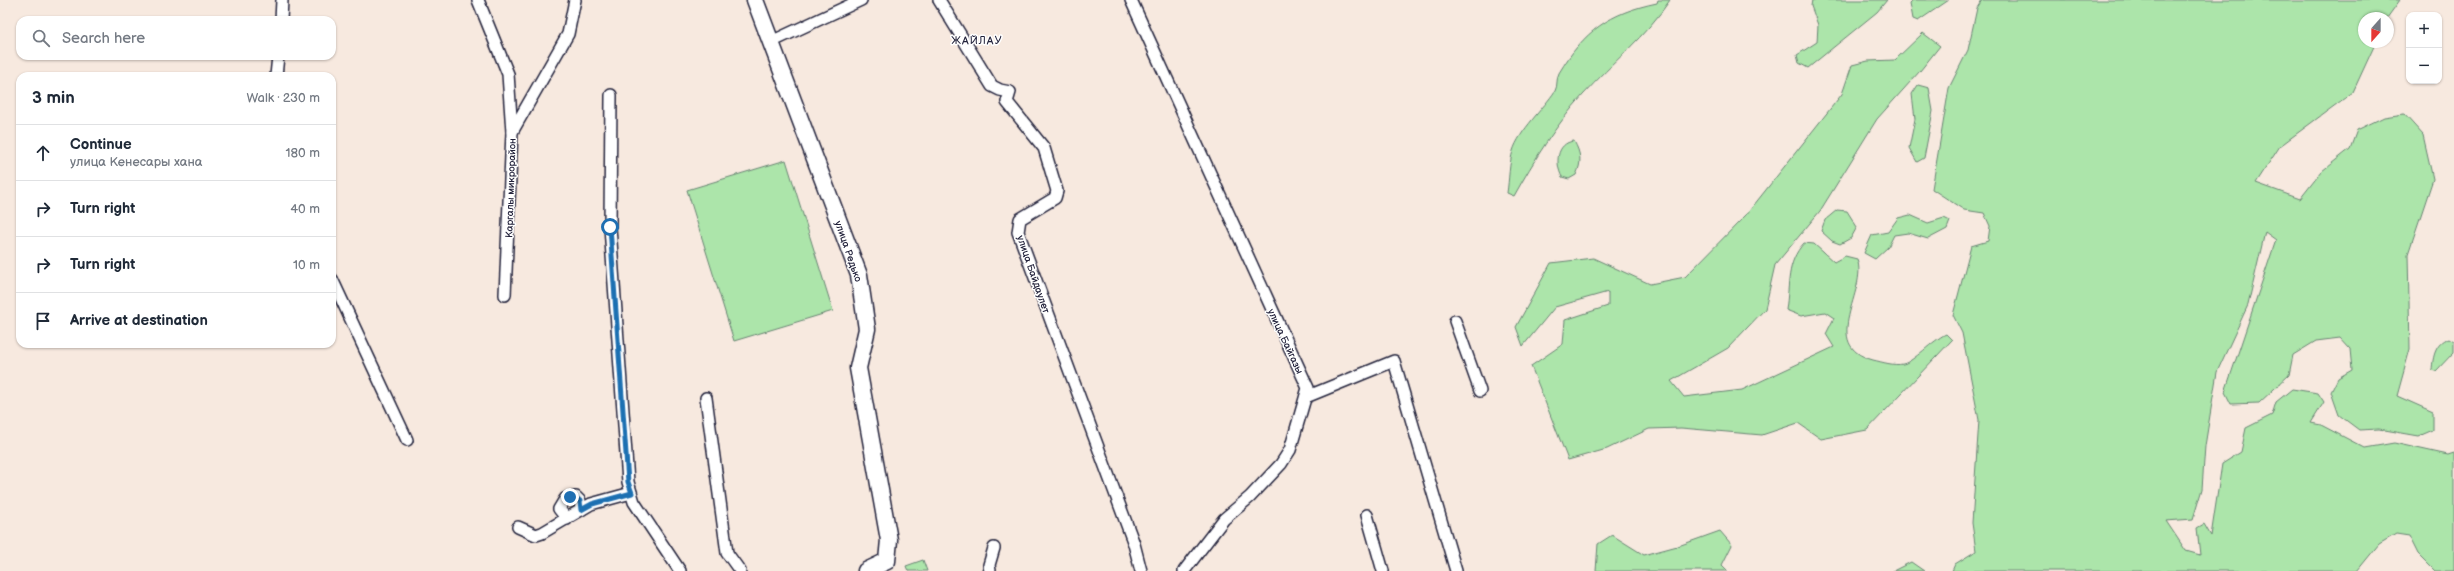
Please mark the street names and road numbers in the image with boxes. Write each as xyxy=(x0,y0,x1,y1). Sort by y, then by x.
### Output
street label: Каргалы микрорайон xyxy=(503,138,519,238)
street label: улица Редько xyxy=(832,219,864,283)
street label: улица Байдаулет xyxy=(1014,234,1052,315)
street label: улица Байгазы xyxy=(1265,307,1305,376)

